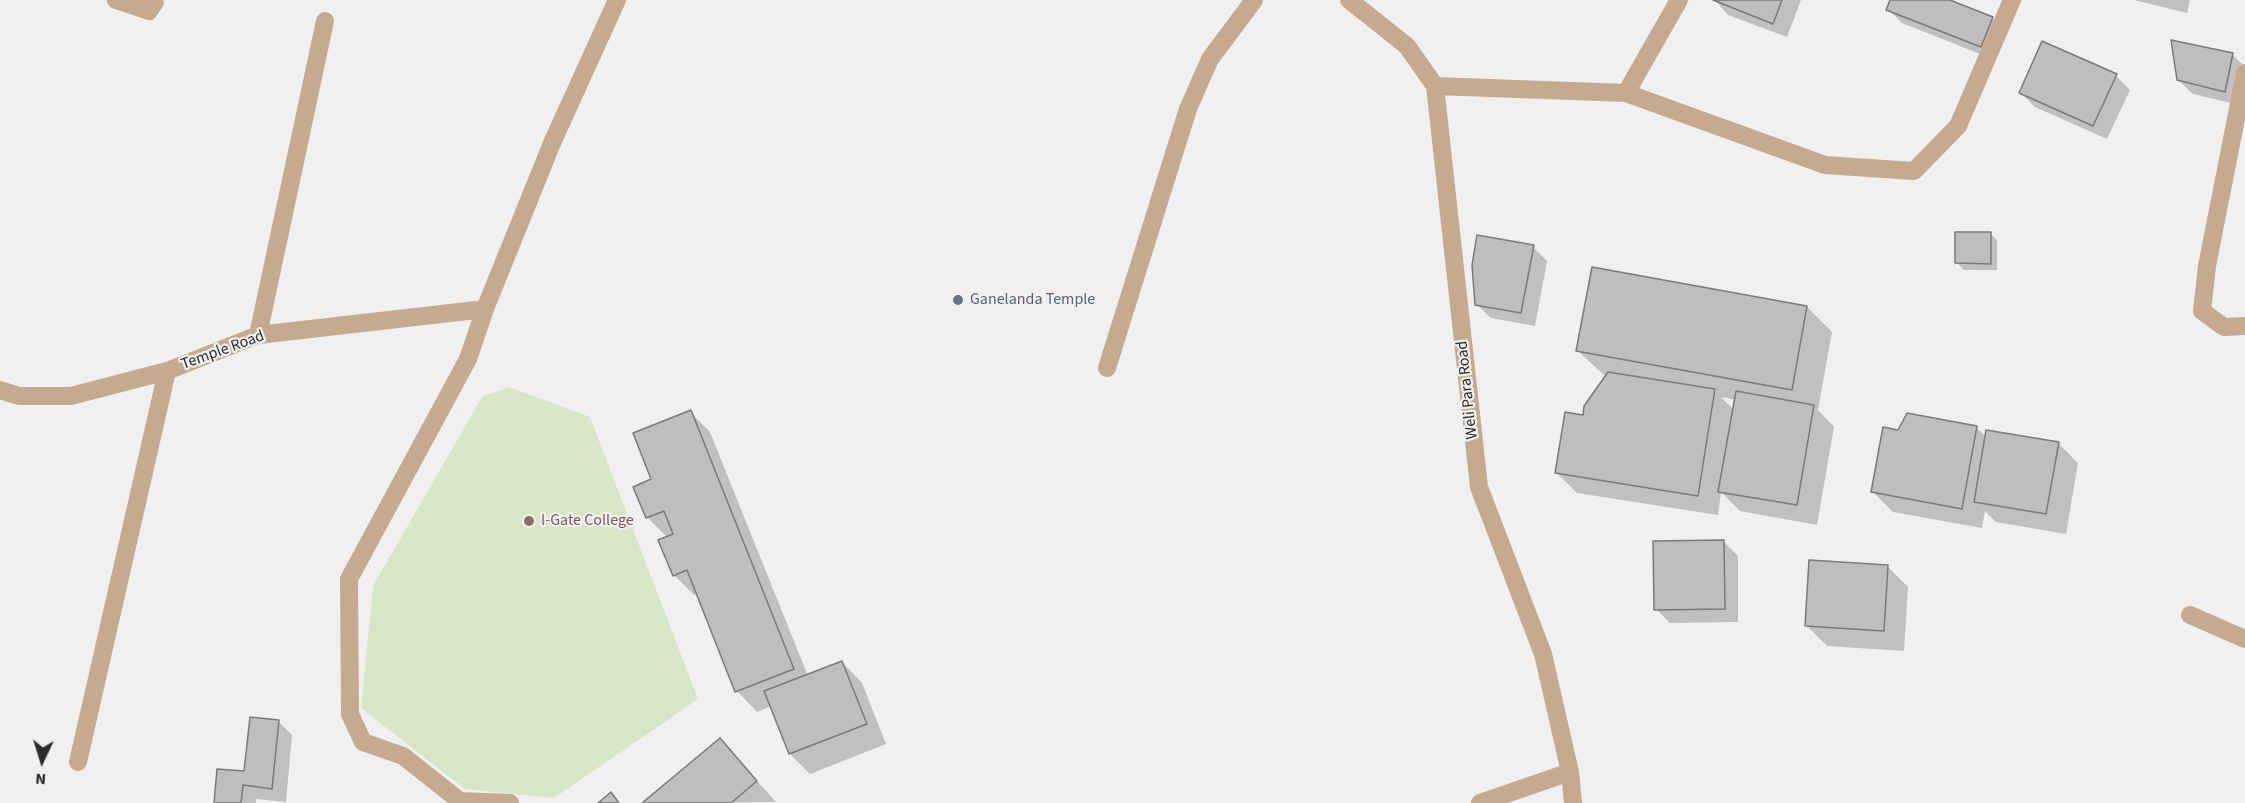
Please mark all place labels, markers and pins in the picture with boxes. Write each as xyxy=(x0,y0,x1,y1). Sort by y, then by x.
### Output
place label: Ganelanda Temple xyxy=(970,290,1095,310)
marker: Ganelanda Temple xyxy=(951,293,965,307)
place label: I-Gate College xyxy=(541,511,634,531)
marker: I-Gate College xyxy=(522,514,536,528)

